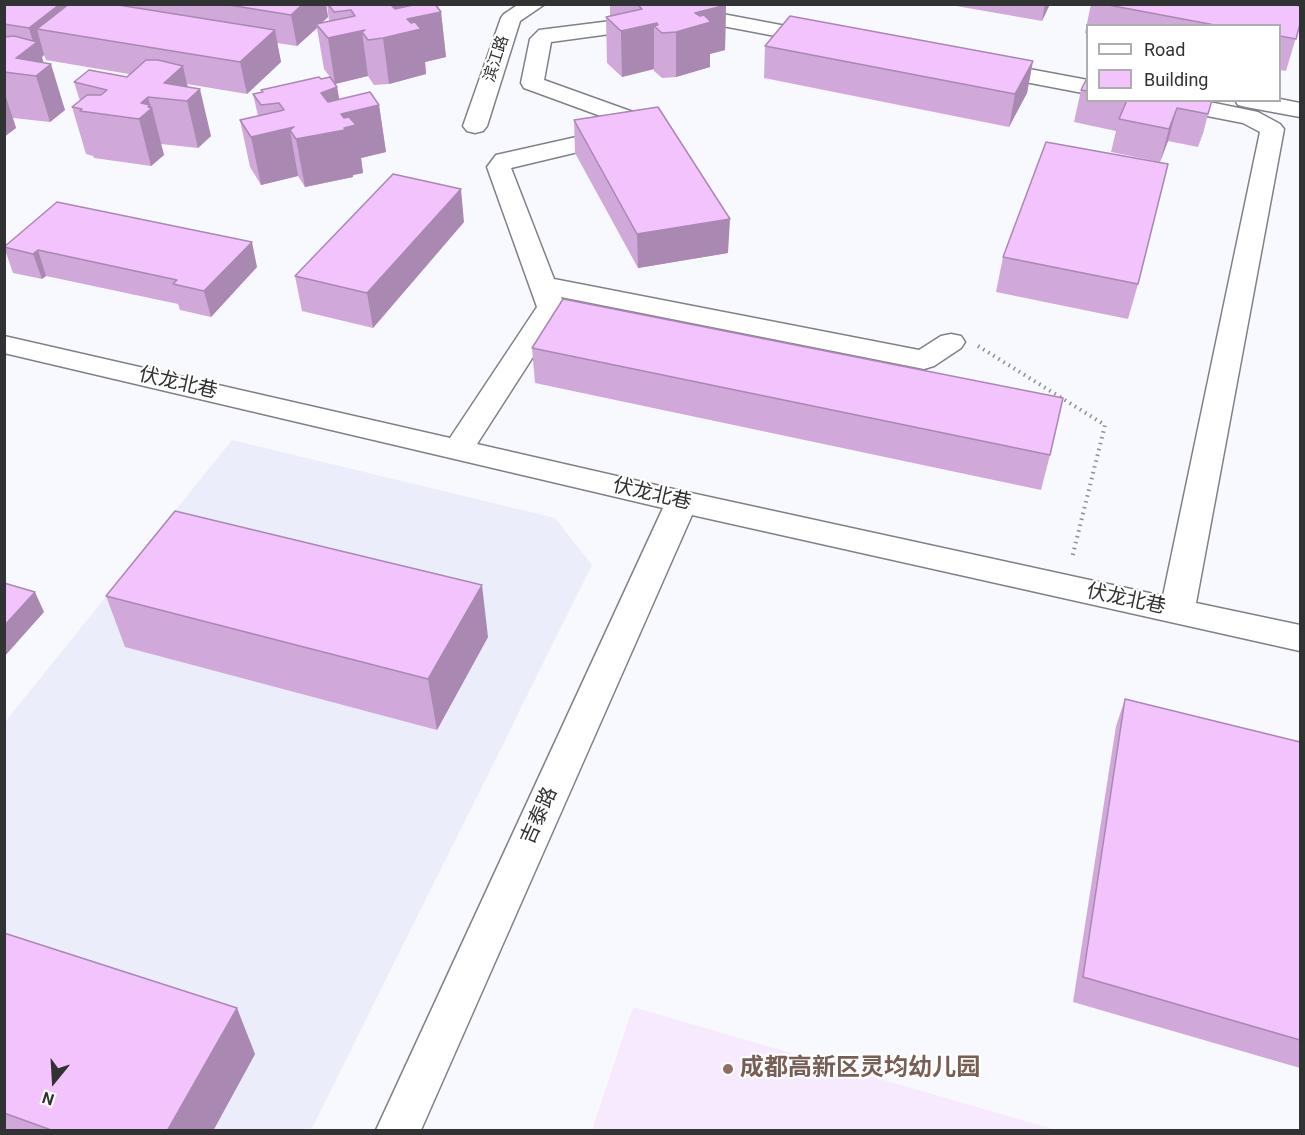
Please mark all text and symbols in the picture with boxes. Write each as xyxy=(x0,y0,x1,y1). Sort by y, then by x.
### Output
legend xyxy=(1086,24,1281,102)
street label: 滨江路 xyxy=(480,33,514,85)
text: Road xyxy=(1144,39,1185,60)
text: Building xyxy=(1144,69,1208,90)
street label: 伏龙北巷 xyxy=(136,363,220,405)
street label: 伏龙北巷 xyxy=(610,474,694,516)
street label: 伏龙北巷 xyxy=(1084,580,1168,620)
street label: 吉泰路 xyxy=(517,784,563,848)
north arrow xyxy=(24,1051,84,1111)
place label: 成都高新区灵均幼儿园 xyxy=(740,1055,980,1083)
marker: 成都高新区灵均幼儿园 xyxy=(721,1062,735,1076)
text: N xyxy=(40,1088,57,1109)

